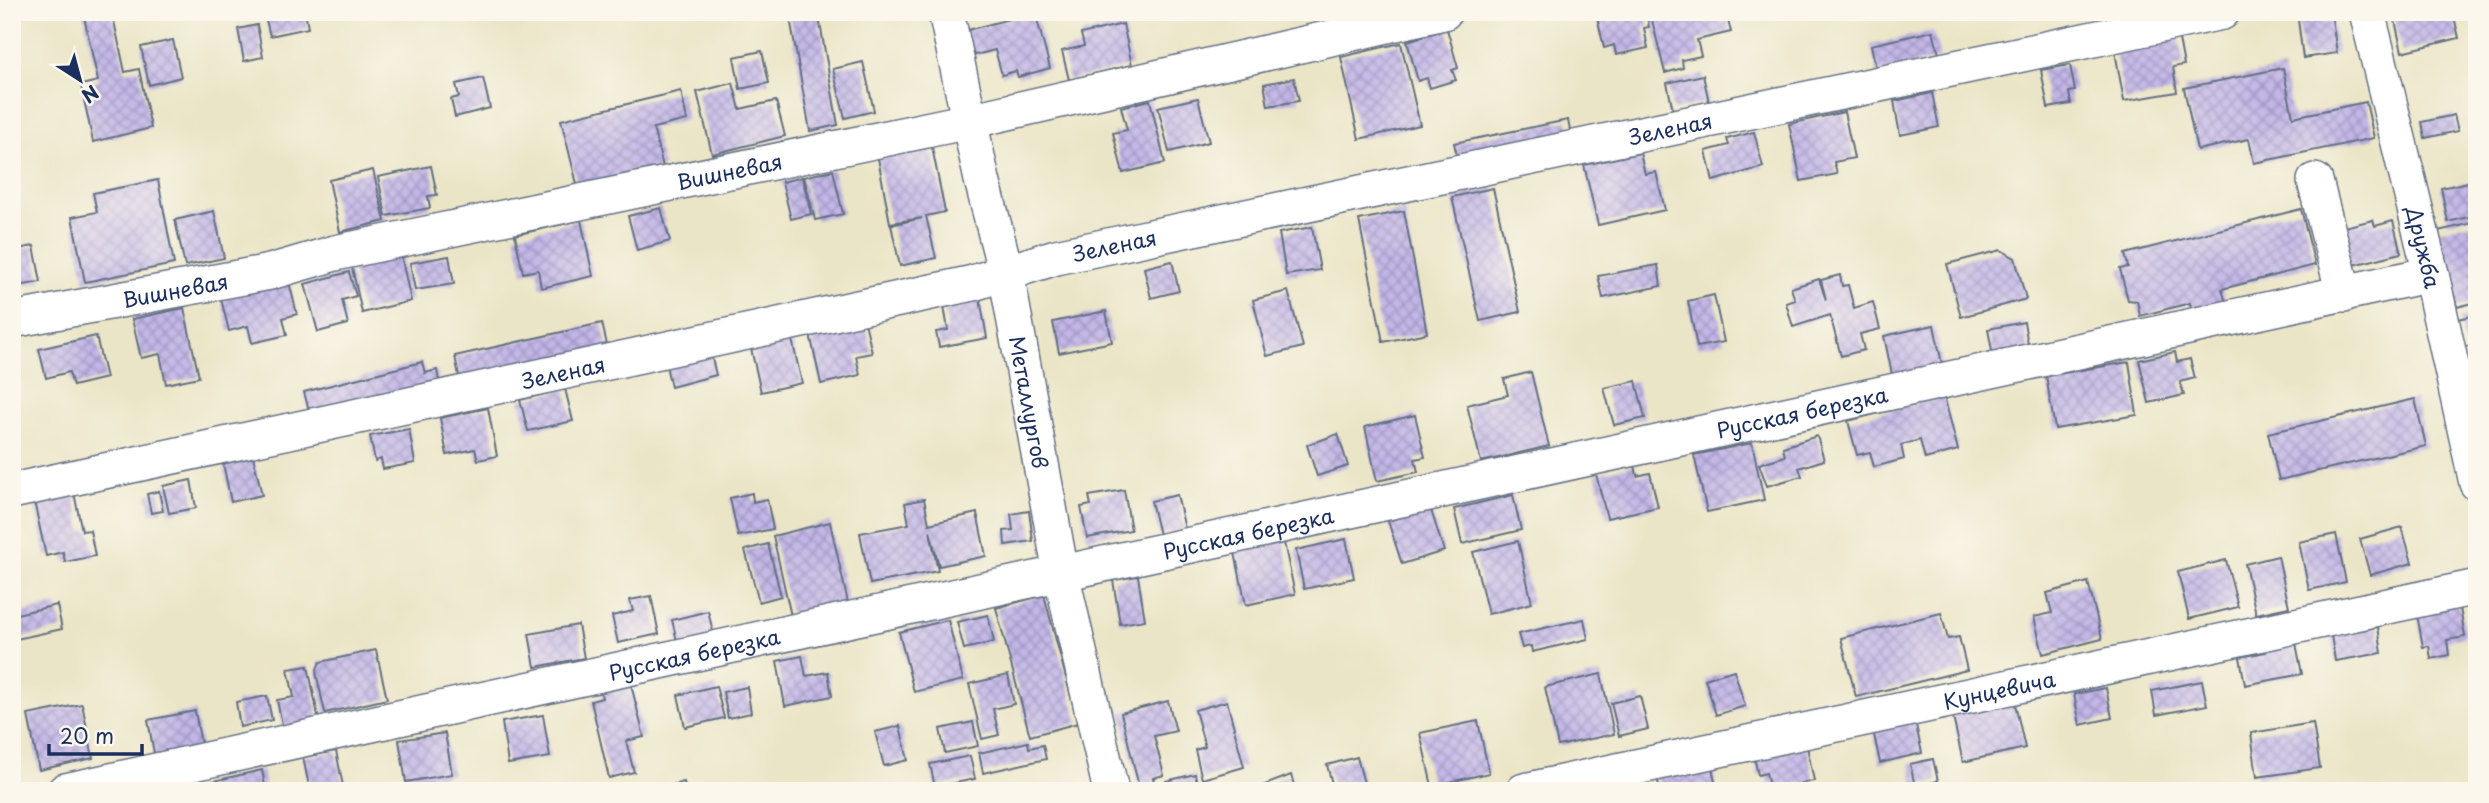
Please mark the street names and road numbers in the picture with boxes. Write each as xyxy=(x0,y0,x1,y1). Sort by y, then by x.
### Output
street label: Зеленая xyxy=(1626,104,1715,152)
street label: Вишневая xyxy=(674,144,785,197)
street label: Дружба xyxy=(2399,202,2450,292)
street label: Зеленая xyxy=(1070,220,1159,269)
street label: Вишневая xyxy=(120,264,231,315)
street label: Металлургов xyxy=(1002,333,1058,471)
street label: Зеленая xyxy=(518,347,608,396)
street label: Русская березка xyxy=(1713,377,1891,446)
street label: Русская березка xyxy=(1160,498,1337,567)
street label: Русская березка xyxy=(606,619,783,688)
street label: Кунцевича xyxy=(1940,662,2059,717)

